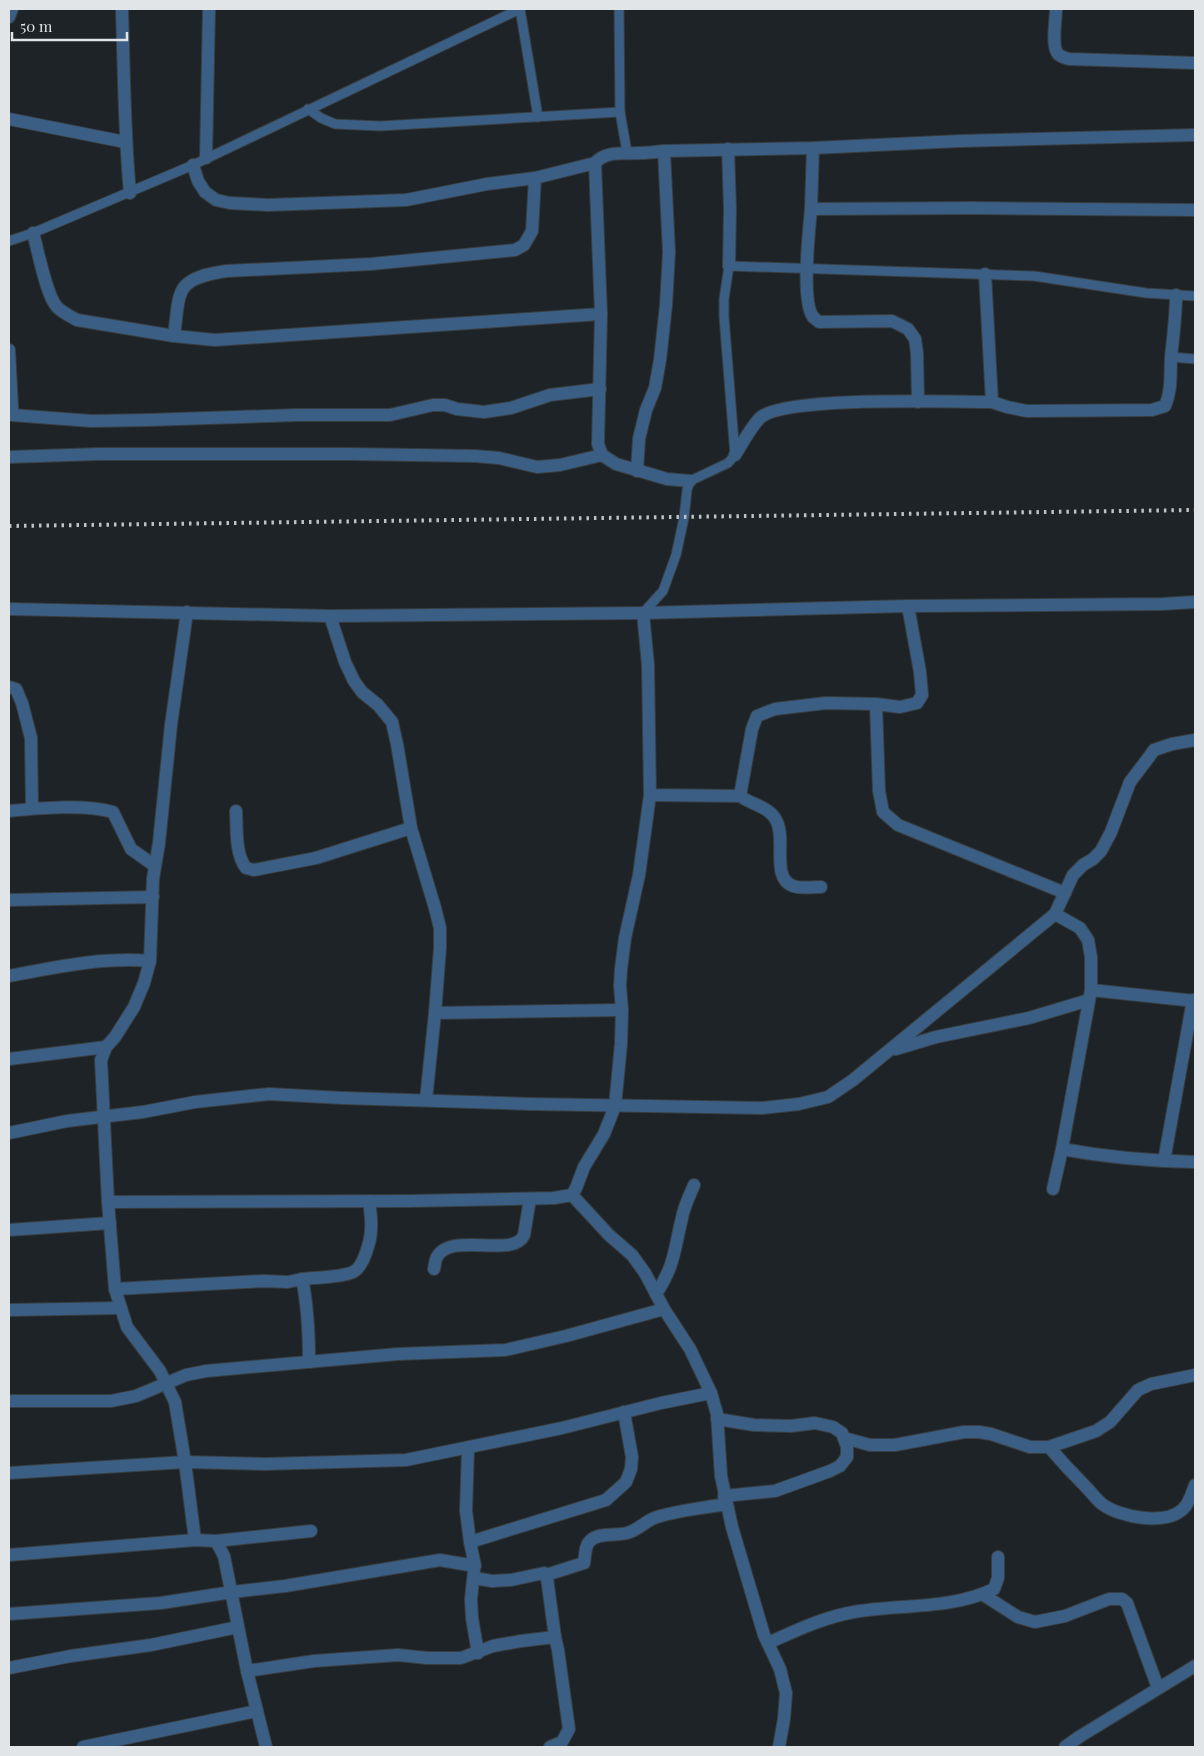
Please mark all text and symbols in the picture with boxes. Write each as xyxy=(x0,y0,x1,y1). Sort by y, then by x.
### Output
scale bar xyxy=(12,10,128,42)
text: 50 m xyxy=(20,16,53,36)

